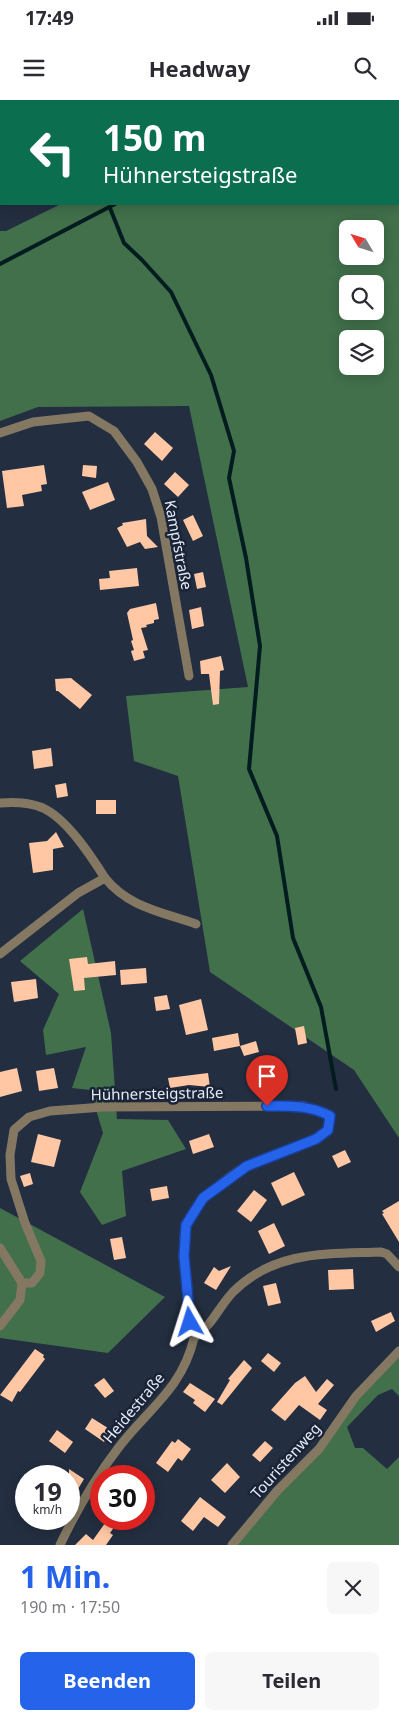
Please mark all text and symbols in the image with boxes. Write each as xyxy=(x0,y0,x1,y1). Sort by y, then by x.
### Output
text: 17:49 xyxy=(25,5,74,31)
text: Headway xyxy=(149,53,250,83)
icon: menu xyxy=(20,54,48,82)
icon: search xyxy=(351,54,379,82)
text: 150 m xyxy=(103,114,206,161)
icon: left xyxy=(20,120,85,185)
text: Hühnersteigstraße xyxy=(103,159,297,189)
north arrow xyxy=(339,220,384,265)
map controls xyxy=(339,220,384,375)
button: search xyxy=(339,275,384,320)
button: layers xyxy=(339,330,384,375)
street label: Kampfstraße xyxy=(160,498,197,591)
pin xyxy=(246,1055,288,1106)
icon: arrive xyxy=(253,1062,281,1090)
street label: Hühnersteigstraße xyxy=(91,1082,223,1104)
position arrow xyxy=(163,1295,215,1347)
street label: Heidestraße xyxy=(98,1368,169,1447)
street label: Touristenweg xyxy=(246,1418,325,1503)
speed limit sign: 30 xyxy=(90,1465,155,1530)
text: 19 xyxy=(33,1474,62,1508)
text: km/h xyxy=(33,1501,62,1518)
text: 1 Min. xyxy=(20,1556,110,1597)
button: close xyxy=(327,1562,379,1614)
text: 190 m · 17:50 xyxy=(20,1596,120,1618)
button: Beenden xyxy=(20,1652,195,1710)
button: Teilen xyxy=(205,1652,379,1710)

